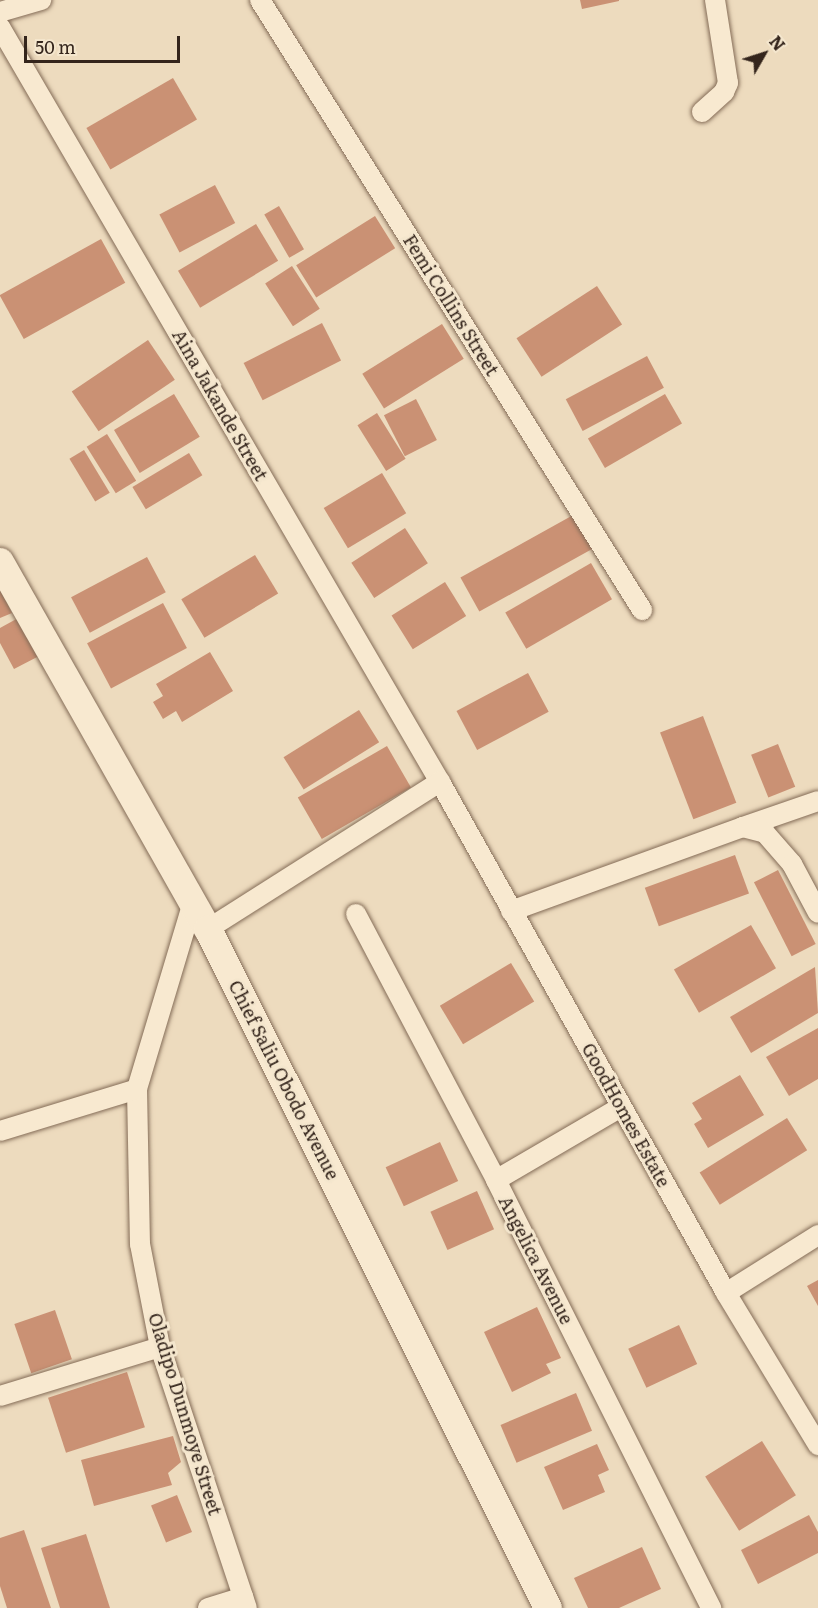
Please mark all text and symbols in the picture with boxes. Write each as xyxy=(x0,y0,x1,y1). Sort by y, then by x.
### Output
scale bar xyxy=(27,24,183,62)
north arrow xyxy=(734,24,794,84)
text: N xyxy=(764,30,792,55)
text: 50 m xyxy=(35,33,76,60)
street label: Femi Collins Street xyxy=(399,230,503,380)
street label: Aina Jakande Street xyxy=(168,326,272,484)
street label: Chief Saliu Obodo Avenue xyxy=(224,977,344,1183)
street label: GoodHomes Estate xyxy=(577,1039,675,1191)
street label: Angelica Avenue xyxy=(494,1192,578,1328)
street label: Oladipo Dunmoye Street xyxy=(144,1310,226,1518)

